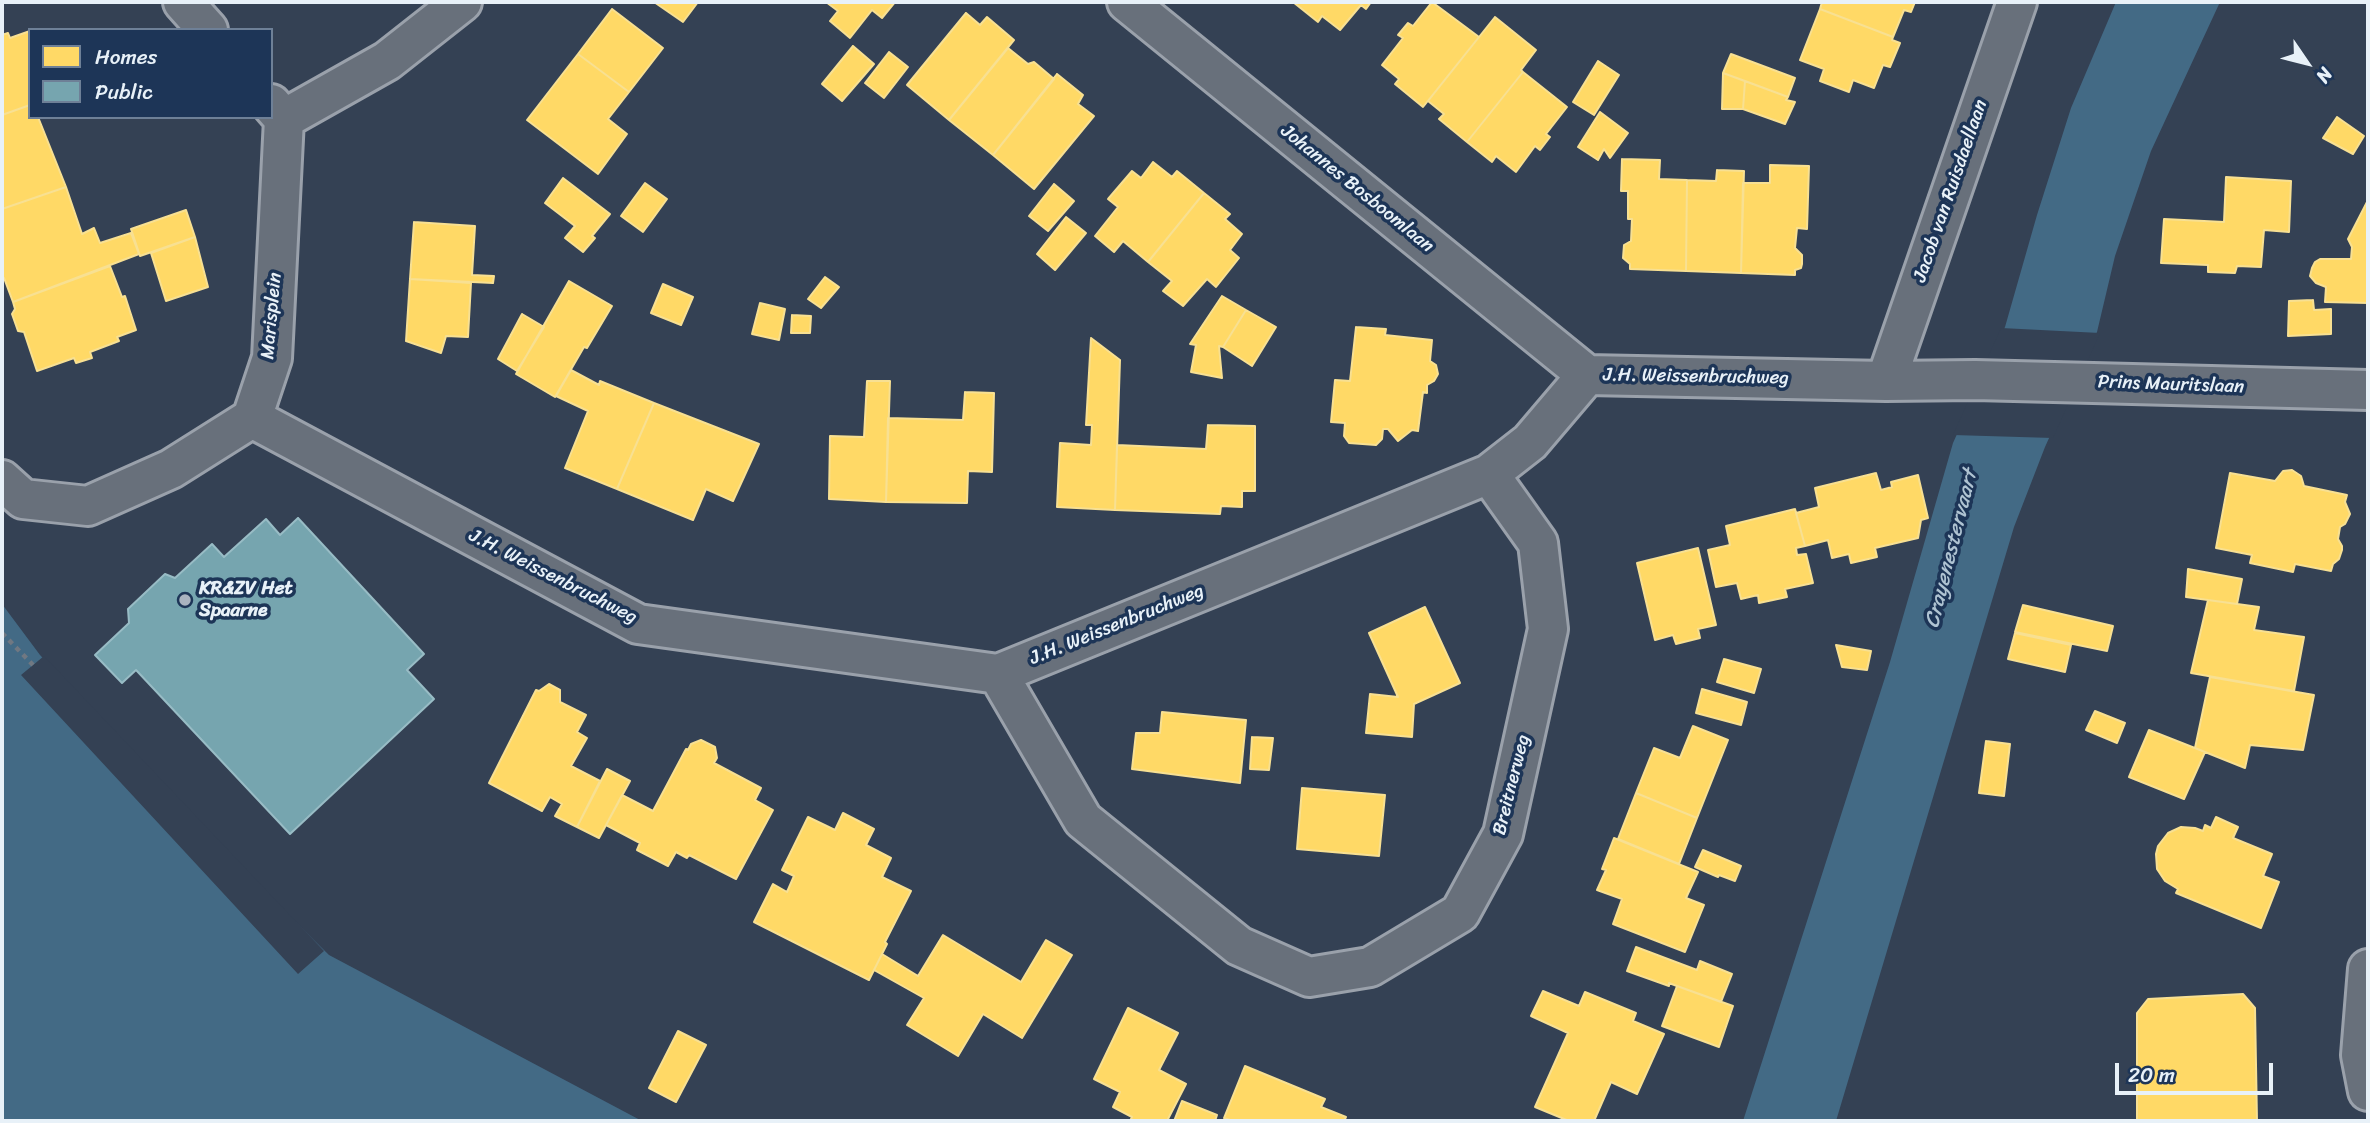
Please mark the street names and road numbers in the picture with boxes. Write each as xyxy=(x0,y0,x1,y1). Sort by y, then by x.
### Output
street label: Jacob van Ruisdaellaan xyxy=(1909,97,1993,285)
street label: Johannes Bosboomlaan xyxy=(1276,120,1438,258)
street label: Marisplein xyxy=(257,272,287,360)
street label: J.H. Weissenbruchweg xyxy=(1603,364,1789,390)
street label: Prins Mauritslaan xyxy=(2097,371,2245,399)
street label: J.H. Weissenbruchweg xyxy=(465,525,641,629)
street label: J.H. Weissenbruchweg xyxy=(1027,580,1207,670)
street label: Breitnerweg xyxy=(1488,732,1536,838)

